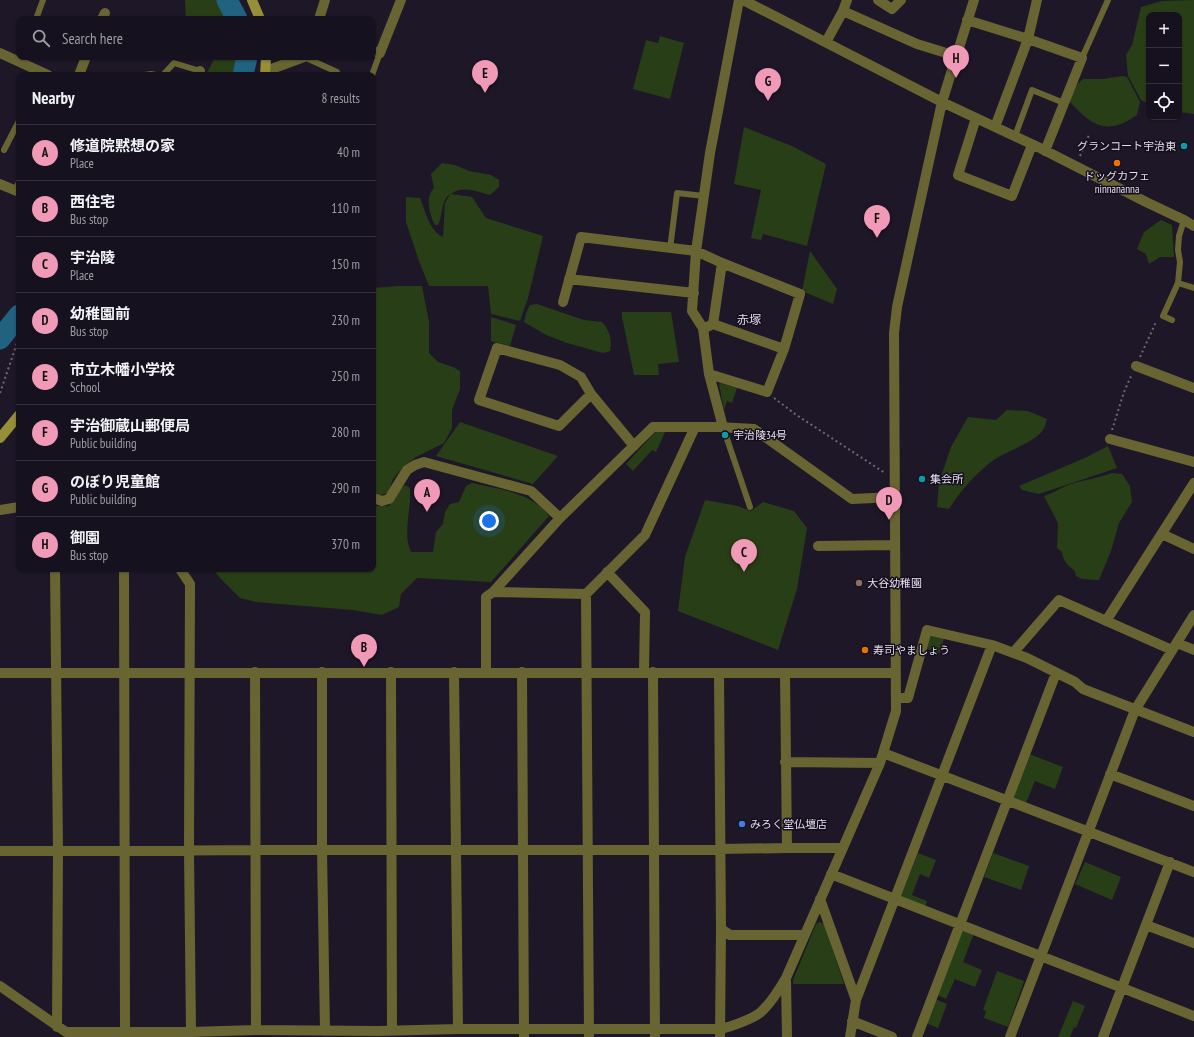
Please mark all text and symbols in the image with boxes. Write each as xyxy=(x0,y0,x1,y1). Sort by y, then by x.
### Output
map controls xyxy=(1146,12,1182,120)
button: + xyxy=(1146,12,1182,48)
search box xyxy=(16,16,376,60)
icon: search xyxy=(30,27,52,49)
text: Search here xyxy=(62,29,123,48)
pin: H xyxy=(943,45,969,78)
button: − xyxy=(1146,48,1182,84)
pin: E xyxy=(472,60,498,93)
pin: G xyxy=(755,68,781,101)
button: locate xyxy=(1146,84,1182,120)
text: Nearby xyxy=(32,87,75,109)
text: 8 results xyxy=(321,90,360,107)
text: 修道院黙想の家 xyxy=(70,136,175,155)
place label: グランコート宇治東 xyxy=(1077,139,1176,153)
marker: グランコート宇治東 xyxy=(1179,141,1189,151)
text: A xyxy=(42,144,48,161)
text: 40 m xyxy=(337,144,360,161)
text: Place xyxy=(70,155,94,172)
marker: ドッグカフェ ninnananna xyxy=(1112,158,1122,168)
place label: ドッグカフェ ninnananna xyxy=(1084,169,1150,196)
text: 西住宅 xyxy=(70,192,115,211)
text: B xyxy=(42,200,48,217)
text: 110 m xyxy=(331,200,360,217)
pin: F xyxy=(864,205,890,238)
text: Bus stop xyxy=(70,211,108,228)
text: 宇治陵 xyxy=(70,248,115,267)
text: C xyxy=(42,256,48,273)
text: 150 m xyxy=(331,256,360,273)
text: Place xyxy=(70,267,94,284)
text: 幼稚園前 xyxy=(70,304,130,323)
text: D xyxy=(42,312,48,329)
text: 230 m xyxy=(331,312,360,329)
district label: 赤塚 xyxy=(737,312,761,327)
text: Bus stop xyxy=(70,323,108,340)
text: 市立木幡小学校 xyxy=(70,360,175,379)
text: E xyxy=(42,368,48,385)
text: 250 m xyxy=(331,368,360,385)
text: School xyxy=(70,379,100,396)
text: 宇治御蔵山郵便局 xyxy=(70,416,190,435)
text: F xyxy=(42,424,48,441)
text: 280 m xyxy=(331,424,360,441)
place label: 宇治陵34号 xyxy=(733,428,787,442)
marker: 宇治陵34号 xyxy=(720,430,730,440)
text: Public building xyxy=(70,435,137,452)
text: のぼり児童館 xyxy=(70,472,160,491)
place label: 集会所 xyxy=(930,472,964,486)
marker: 集会所 xyxy=(917,474,927,484)
pin: A xyxy=(414,479,440,512)
text: G xyxy=(42,480,48,497)
text: 290 m xyxy=(331,480,360,497)
pin: D xyxy=(876,487,902,520)
text: Public building xyxy=(70,491,137,508)
your location xyxy=(479,511,499,531)
text: 御園 xyxy=(70,528,100,547)
text: H xyxy=(42,536,48,553)
text: 370 m xyxy=(331,536,360,553)
pin: C xyxy=(731,539,757,572)
text: Bus stop xyxy=(70,547,108,564)
place label: 大谷幼稚園 xyxy=(867,576,922,590)
marker: 大谷幼稚園 xyxy=(854,578,864,588)
pin: B xyxy=(351,634,377,667)
place label: 寿司やましょう xyxy=(873,643,950,657)
marker: 寿司やましょう xyxy=(860,645,870,655)
place label: みろく堂仏壇店 xyxy=(750,817,827,831)
marker: みろく堂仏壇店 xyxy=(737,819,747,829)

